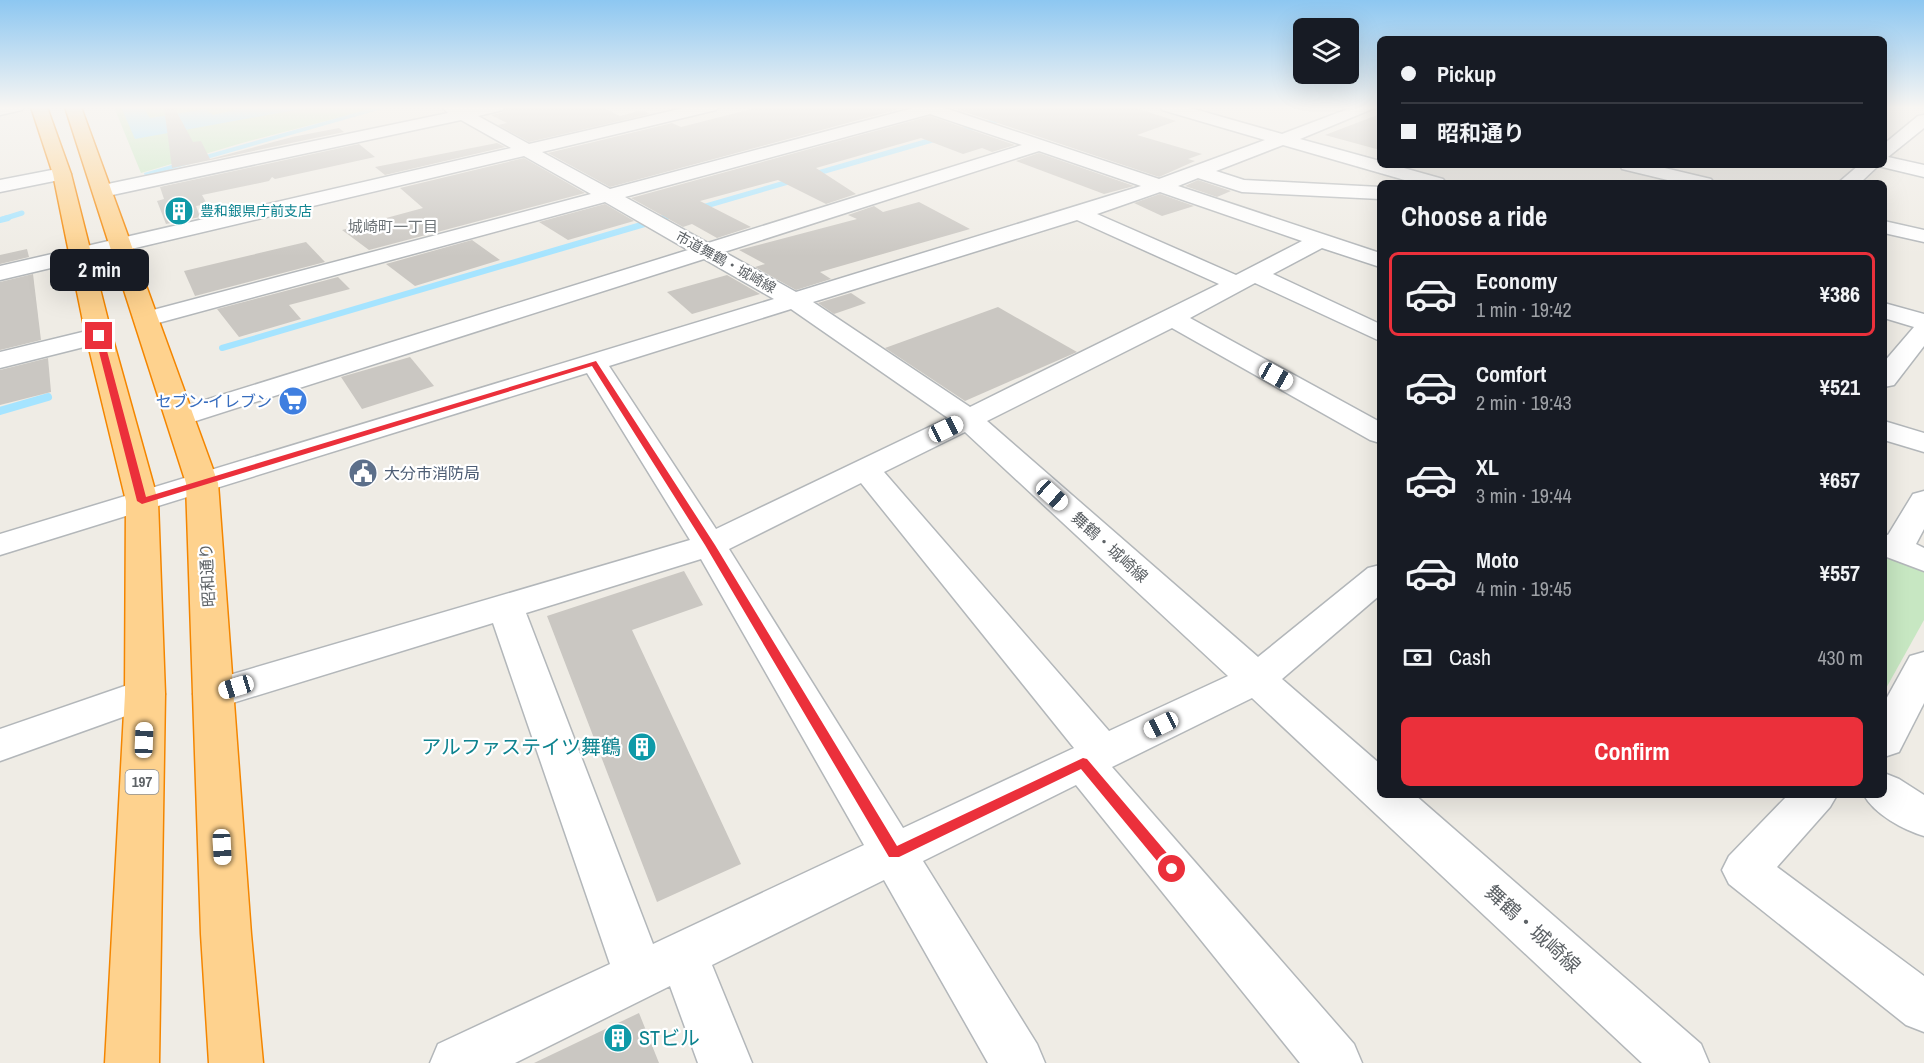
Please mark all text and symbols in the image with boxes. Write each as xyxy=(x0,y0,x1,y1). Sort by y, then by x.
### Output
map controls xyxy=(1293,18,1359,84)
button: layers xyxy=(1293,18,1359,84)
text: Pickup xyxy=(1437,59,1496,89)
text: 昭和通り xyxy=(1437,118,1525,148)
building icon: 豊和銀県庁前支店 xyxy=(163,195,195,227)
text: Choose a ride xyxy=(1401,198,1547,234)
place label: 豊和銀県庁前支店 xyxy=(200,202,312,220)
district label: 城崎町一丁目 xyxy=(348,216,438,237)
street label: 市道舞鶴・城崎線 xyxy=(673,227,779,297)
callout: 2 min xyxy=(50,249,148,291)
text: 2 min xyxy=(78,256,121,283)
text: Economy xyxy=(1476,266,1557,296)
icon: car xyxy=(1404,267,1458,321)
text: ¥386 xyxy=(1820,279,1860,309)
text: 1 min · 19:42 xyxy=(1476,296,1572,323)
route end xyxy=(85,322,112,349)
car xyxy=(1256,359,1296,393)
text: Comfort xyxy=(1476,359,1546,389)
icon: car xyxy=(1404,360,1458,414)
text: ¥521 xyxy=(1820,372,1860,402)
supermarket icon: セブン-イレブン xyxy=(277,385,309,417)
text: 2 min · 19:43 xyxy=(1476,389,1572,416)
place label: セブン-イレブン xyxy=(156,390,272,412)
car xyxy=(926,413,966,445)
text: XL xyxy=(1476,452,1499,482)
icon: car xyxy=(1404,453,1458,507)
public building icon: 大分市消防局 xyxy=(347,457,379,489)
place label: 大分市消防局 xyxy=(384,462,480,484)
text: ¥657 xyxy=(1820,465,1860,495)
car xyxy=(1033,476,1071,514)
text: 3 min · 19:44 xyxy=(1476,482,1572,509)
street label: 舞鶴・城崎線 xyxy=(1067,507,1153,587)
street label: 昭和通り xyxy=(194,542,220,608)
text: Moto xyxy=(1476,545,1519,575)
icon: car xyxy=(1404,546,1458,600)
text: ¥557 xyxy=(1820,558,1860,588)
text: 4 min · 19:45 xyxy=(1476,575,1572,602)
icon: cash xyxy=(1401,641,1434,674)
text: Cash xyxy=(1449,642,1491,672)
text: 430 m xyxy=(1817,644,1863,671)
car xyxy=(216,673,256,701)
car xyxy=(1141,709,1181,741)
button: Confirm xyxy=(1401,717,1863,786)
car xyxy=(134,722,154,758)
building icon: アルファステイツ舞鶴 xyxy=(626,731,658,763)
place label: アルファステイツ舞鶴 xyxy=(421,733,621,760)
road number: 197 xyxy=(126,770,158,794)
car xyxy=(212,829,232,865)
route start xyxy=(1158,855,1185,882)
street label: 舞鶴・城崎線 xyxy=(1480,878,1587,979)
building icon: STビル xyxy=(602,1022,634,1054)
place label: STビル xyxy=(639,1024,700,1051)

